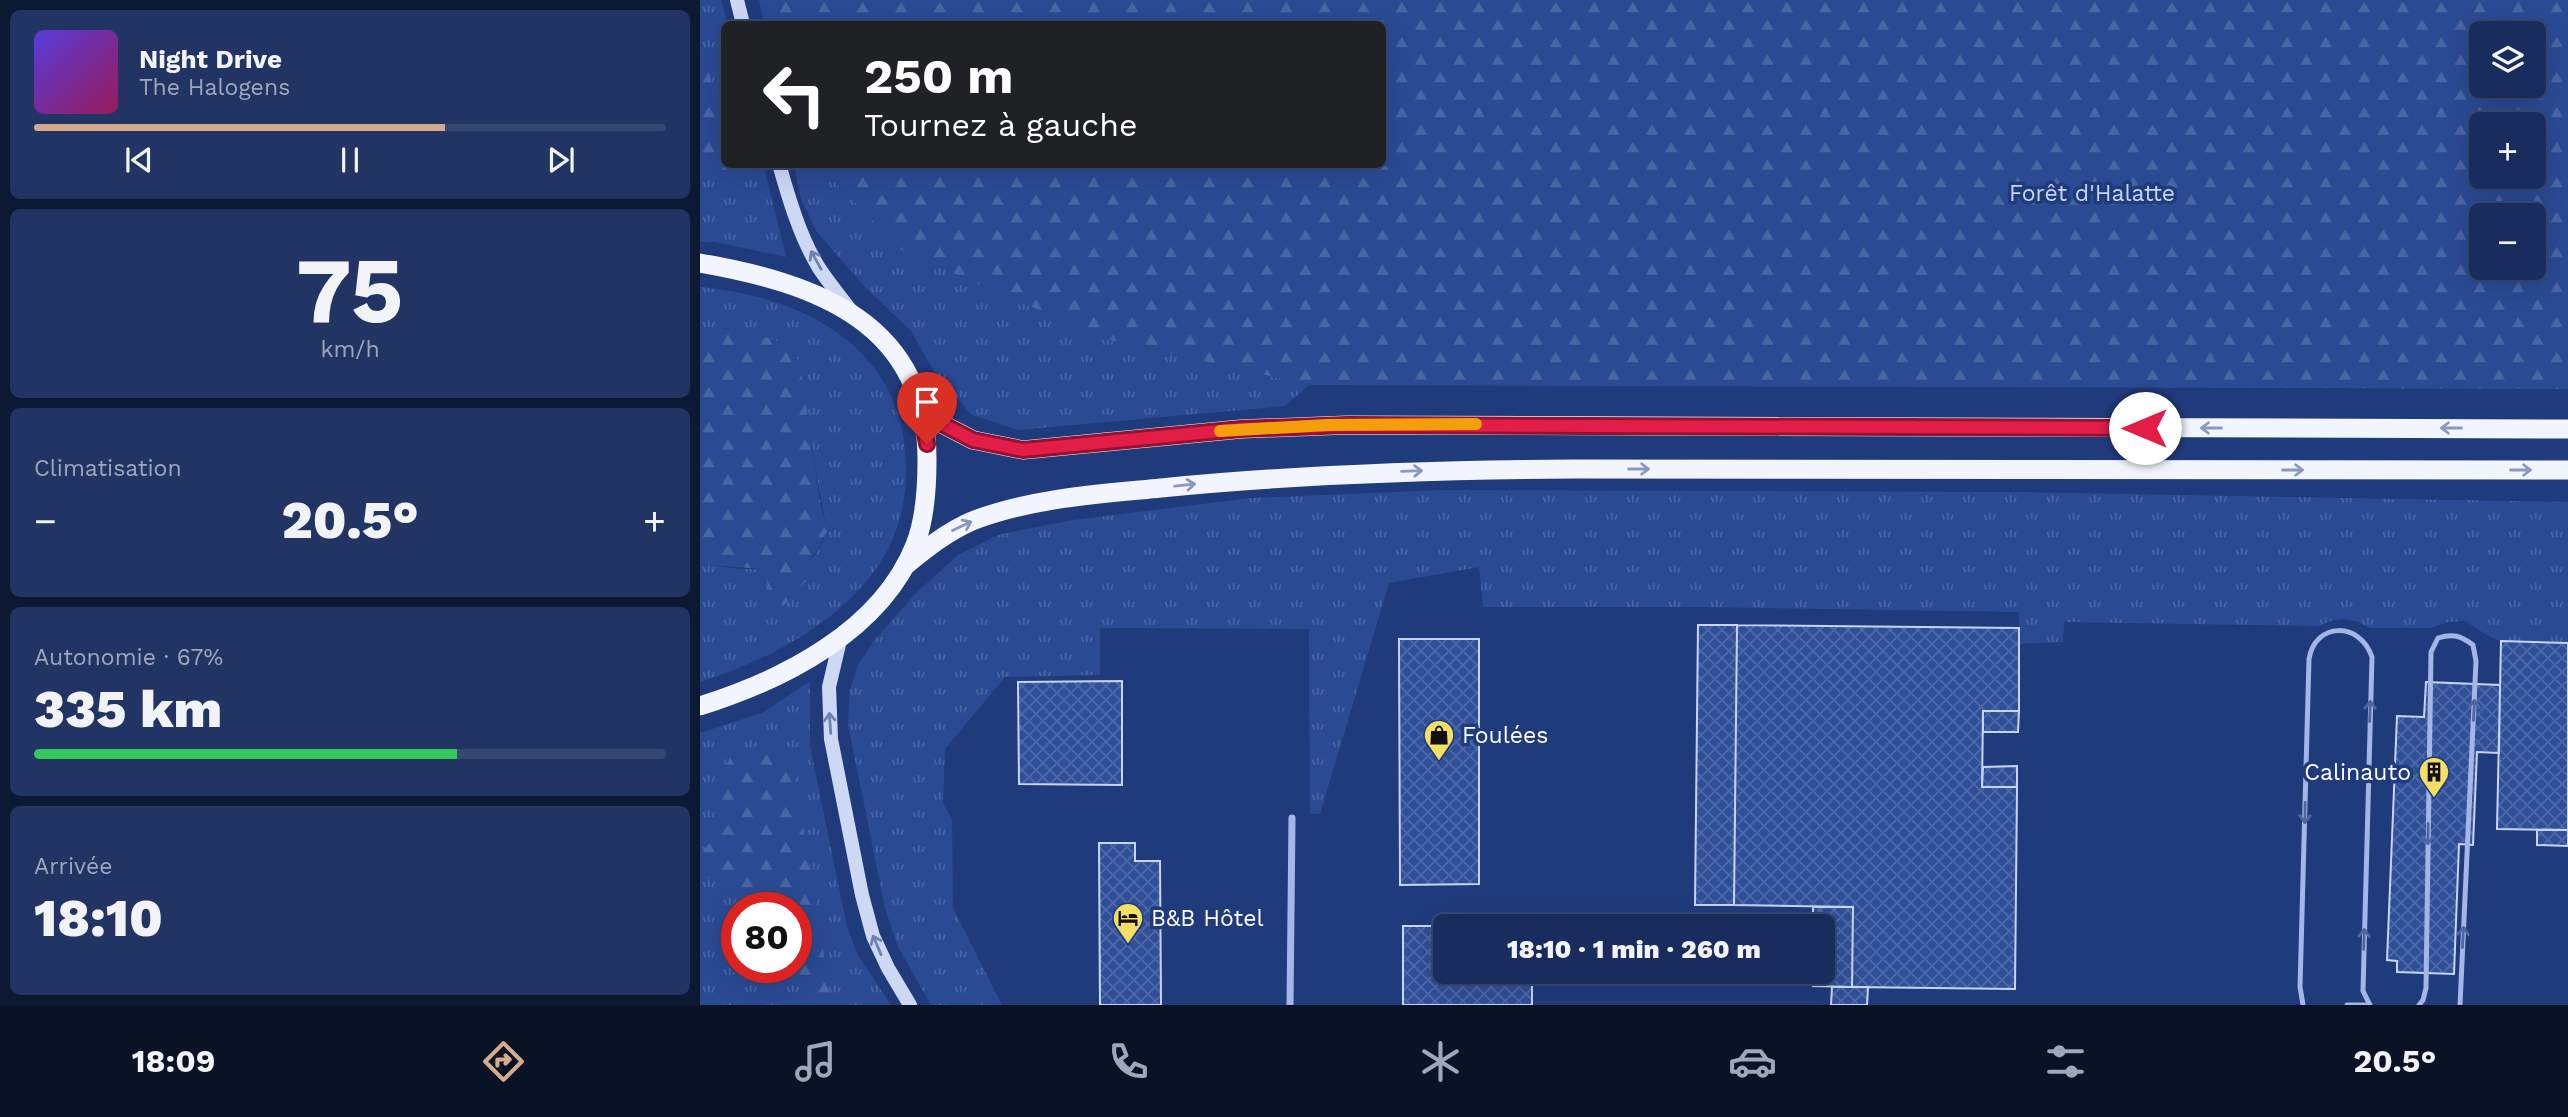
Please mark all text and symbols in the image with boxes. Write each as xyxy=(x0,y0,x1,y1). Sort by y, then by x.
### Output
map controls xyxy=(2469,21,2546,280)
button: layers xyxy=(2469,21,2546,98)
text: Night Drive xyxy=(139,44,282,74)
text: 250 m xyxy=(864,47,1013,105)
icon: left xyxy=(749,49,840,140)
text: The Halogens xyxy=(139,74,290,101)
text: Tournez à gauche xyxy=(864,106,1137,144)
button: + xyxy=(2469,112,2546,189)
icon: previous xyxy=(120,141,158,179)
icon: pause xyxy=(331,141,369,179)
icon: next xyxy=(542,141,580,179)
park label: Forêt d'Halatte xyxy=(2009,180,2175,207)
button: − xyxy=(2469,203,2546,280)
text: 75 xyxy=(296,237,404,344)
one-way arrow xyxy=(809,251,823,271)
text: km/h xyxy=(320,336,380,363)
pin xyxy=(897,372,957,444)
icon: arrive xyxy=(908,383,946,421)
position arrow xyxy=(2108,391,2182,465)
one-way arrow xyxy=(2200,421,2223,435)
one-way arrow xyxy=(2440,421,2463,435)
text: Climatisation xyxy=(34,455,182,482)
one-way arrow xyxy=(1627,462,1650,476)
one-way arrow xyxy=(2281,463,2304,477)
one-way arrow xyxy=(2509,463,2532,477)
one-way arrow xyxy=(1400,464,1423,477)
one-way arrow xyxy=(1173,479,1196,492)
text: 20.5° xyxy=(281,490,419,551)
text: − xyxy=(34,499,57,543)
text: + xyxy=(643,499,666,543)
one-way arrow xyxy=(951,519,972,533)
text: Autonomie · 67% xyxy=(34,644,223,671)
text: 335 km xyxy=(34,679,222,740)
one-way arrow xyxy=(2467,698,2480,721)
one-way arrow xyxy=(2363,700,2377,723)
one-way arrow xyxy=(823,712,836,735)
shop icon: Foulées xyxy=(1422,718,1456,762)
place label: Foulées xyxy=(1462,722,1548,749)
building icon: Calinauto xyxy=(2417,755,2451,799)
place label: Calinauto xyxy=(2304,759,2411,786)
one-way arrow xyxy=(2298,801,2311,824)
one-way arrow xyxy=(2422,822,2435,845)
text: Arrivée xyxy=(34,853,113,880)
text: 18:10 xyxy=(34,888,163,949)
speed limit sign: 80 xyxy=(721,892,812,983)
hotel icon: B&B Hôtel xyxy=(1111,901,1145,945)
place label: B&B Hôtel xyxy=(1151,905,1263,932)
one-way arrow xyxy=(2457,926,2470,949)
one-way arrow xyxy=(2357,928,2371,951)
text: 18:10 · 1 min · 260 m xyxy=(1507,934,1761,964)
one-way arrow xyxy=(870,935,883,957)
icon: directions xyxy=(479,1037,528,1086)
icon: music xyxy=(791,1037,840,1086)
icon: phone xyxy=(1104,1037,1153,1086)
icon: climate xyxy=(1416,1037,1465,1086)
icon: car xyxy=(1728,1037,1777,1086)
icon: filters xyxy=(2041,1037,2090,1086)
text: 18:09 xyxy=(132,1042,216,1080)
text: 20.5° xyxy=(2353,1042,2436,1080)

